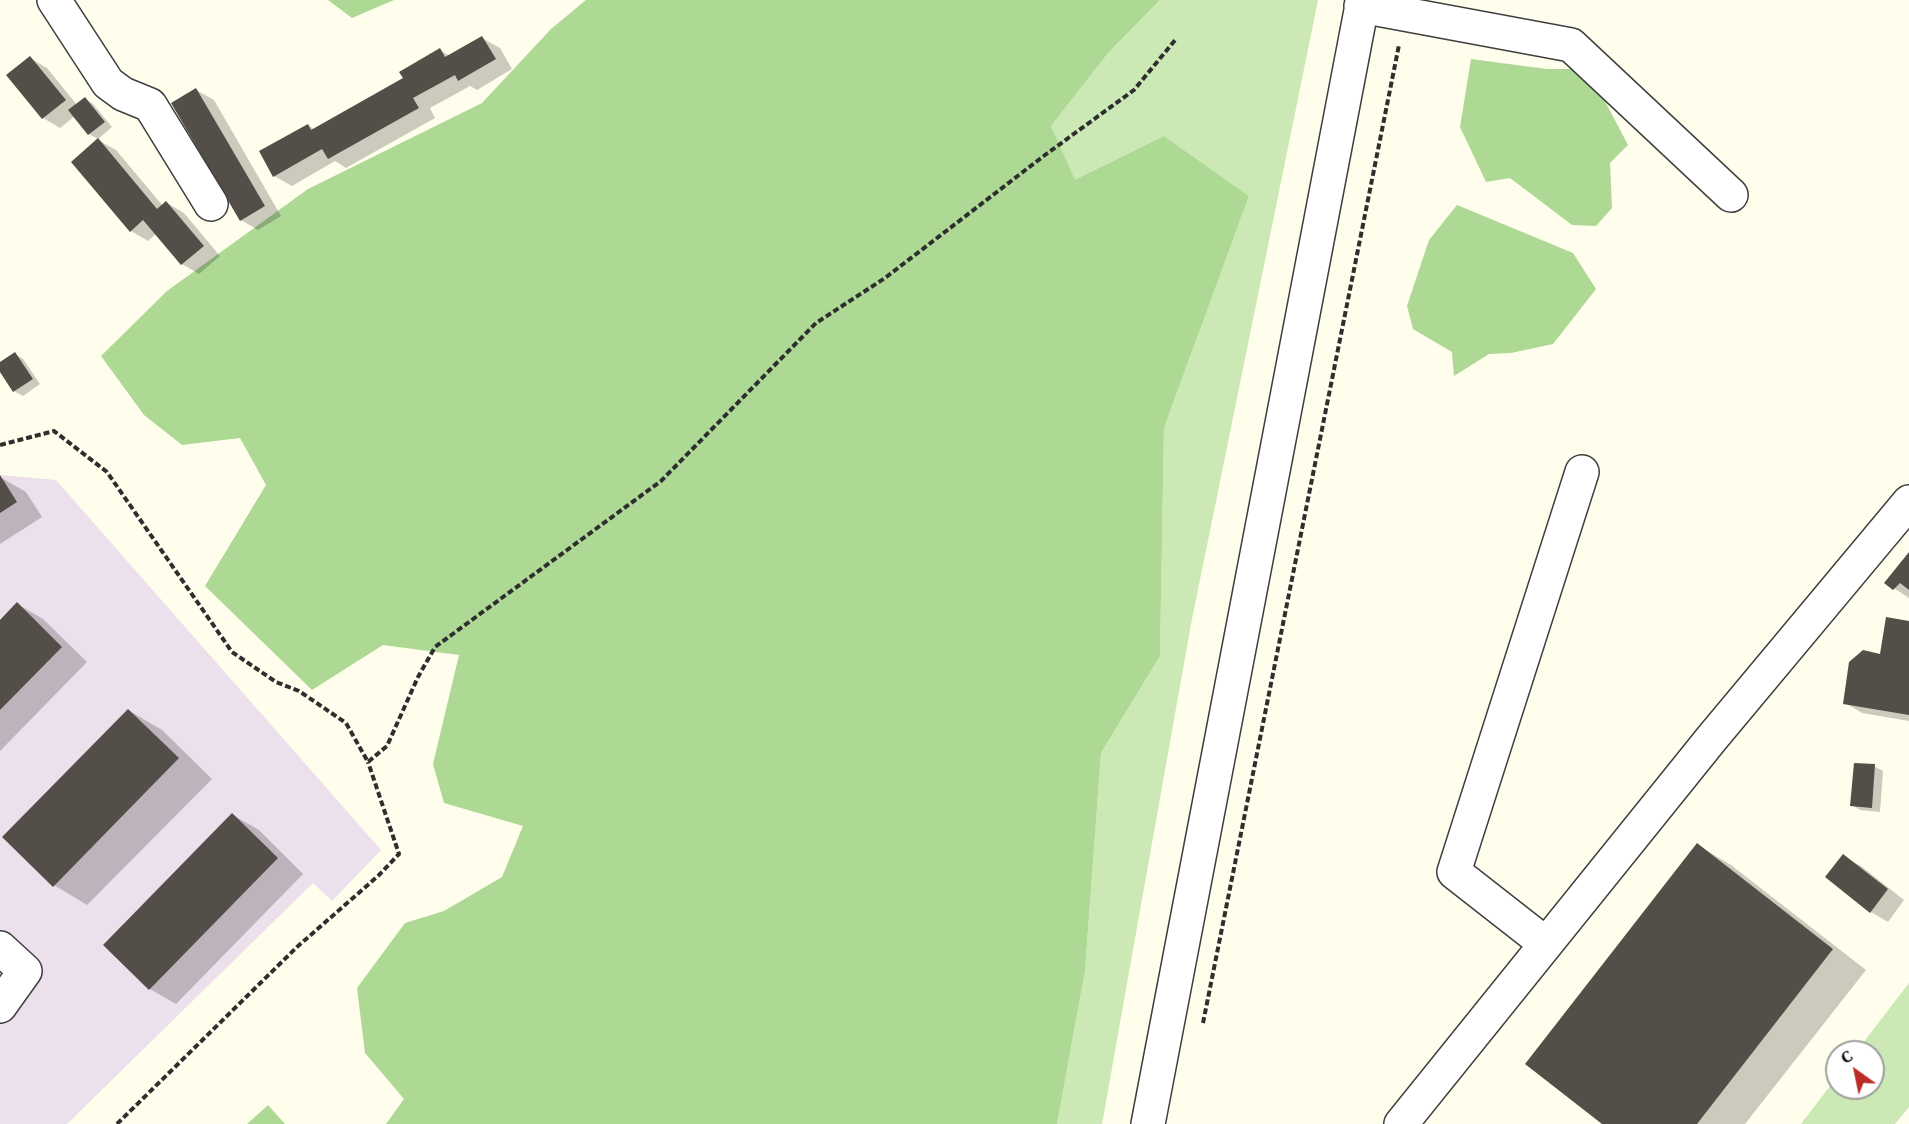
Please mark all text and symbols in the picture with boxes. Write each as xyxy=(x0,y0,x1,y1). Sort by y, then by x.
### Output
north arrow xyxy=(1825,1040,1885,1100)
text: С xyxy=(1836,1045,1856,1069)

